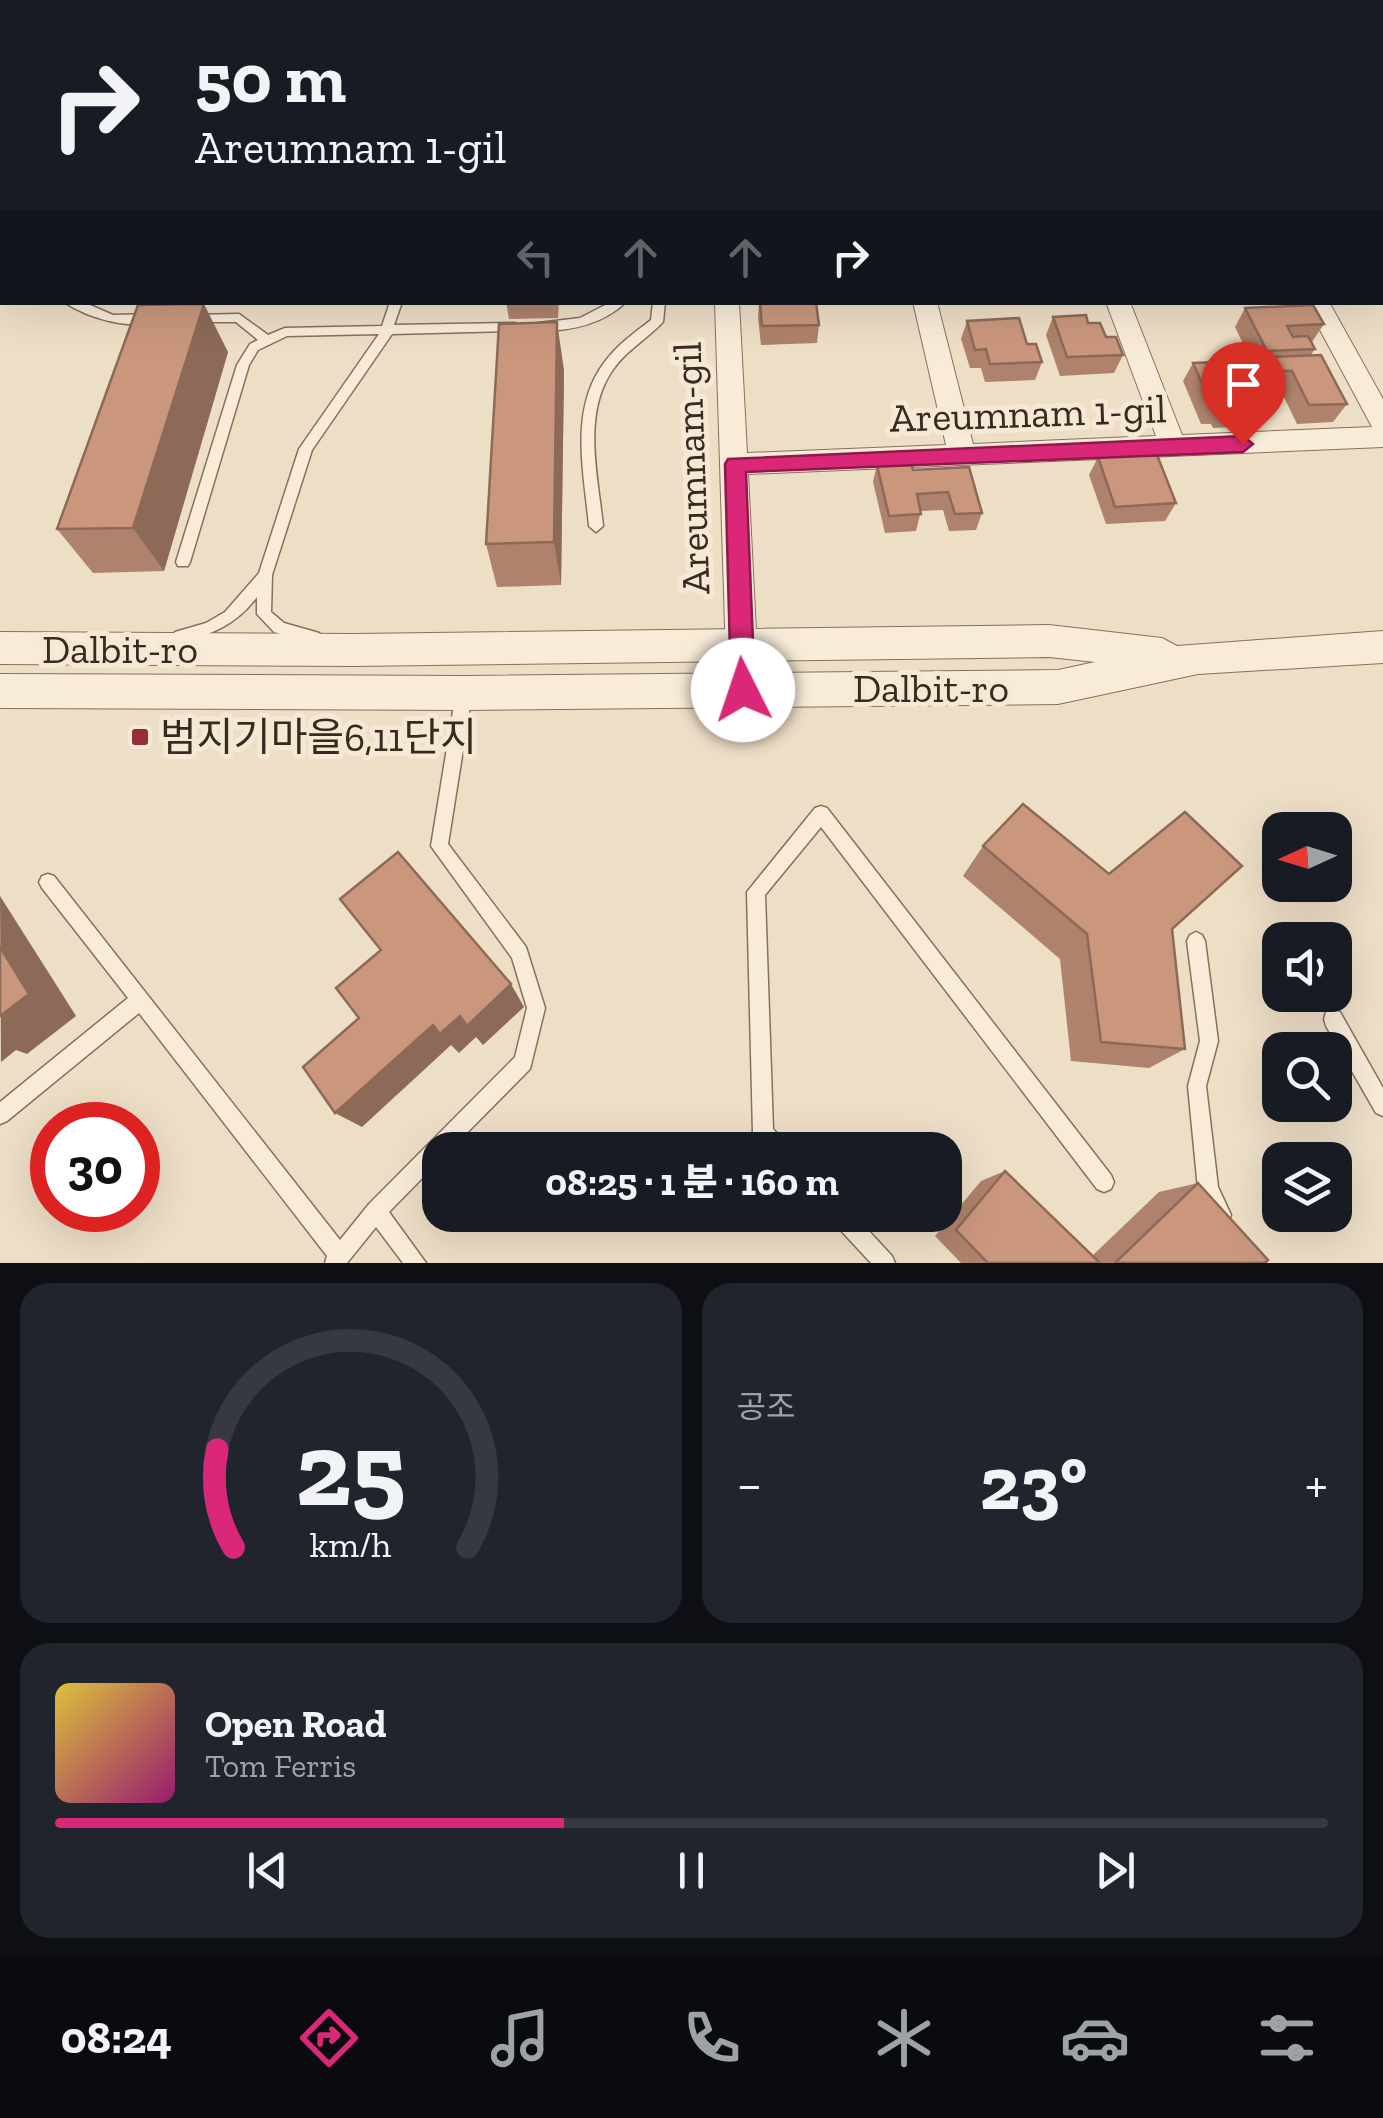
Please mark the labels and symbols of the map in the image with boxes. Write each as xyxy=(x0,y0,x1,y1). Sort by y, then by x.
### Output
street label: Areumnam-gil xyxy=(663,341,719,595)
pin xyxy=(1201,342,1286,445)
street label: Areumnam 1-gil xyxy=(889,384,1167,442)
street label: Dalbit-ro xyxy=(42,625,198,673)
position arrow xyxy=(691,638,795,742)
street label: Dalbit-ro xyxy=(853,664,1009,712)
place label: 범지기마을6,11단지 xyxy=(160,713,477,761)
marker: 범지기마을6,11단지 xyxy=(129,726,151,748)
north arrow xyxy=(1262,812,1352,902)
speed limit sign: 30 xyxy=(30,1102,160,1232)

